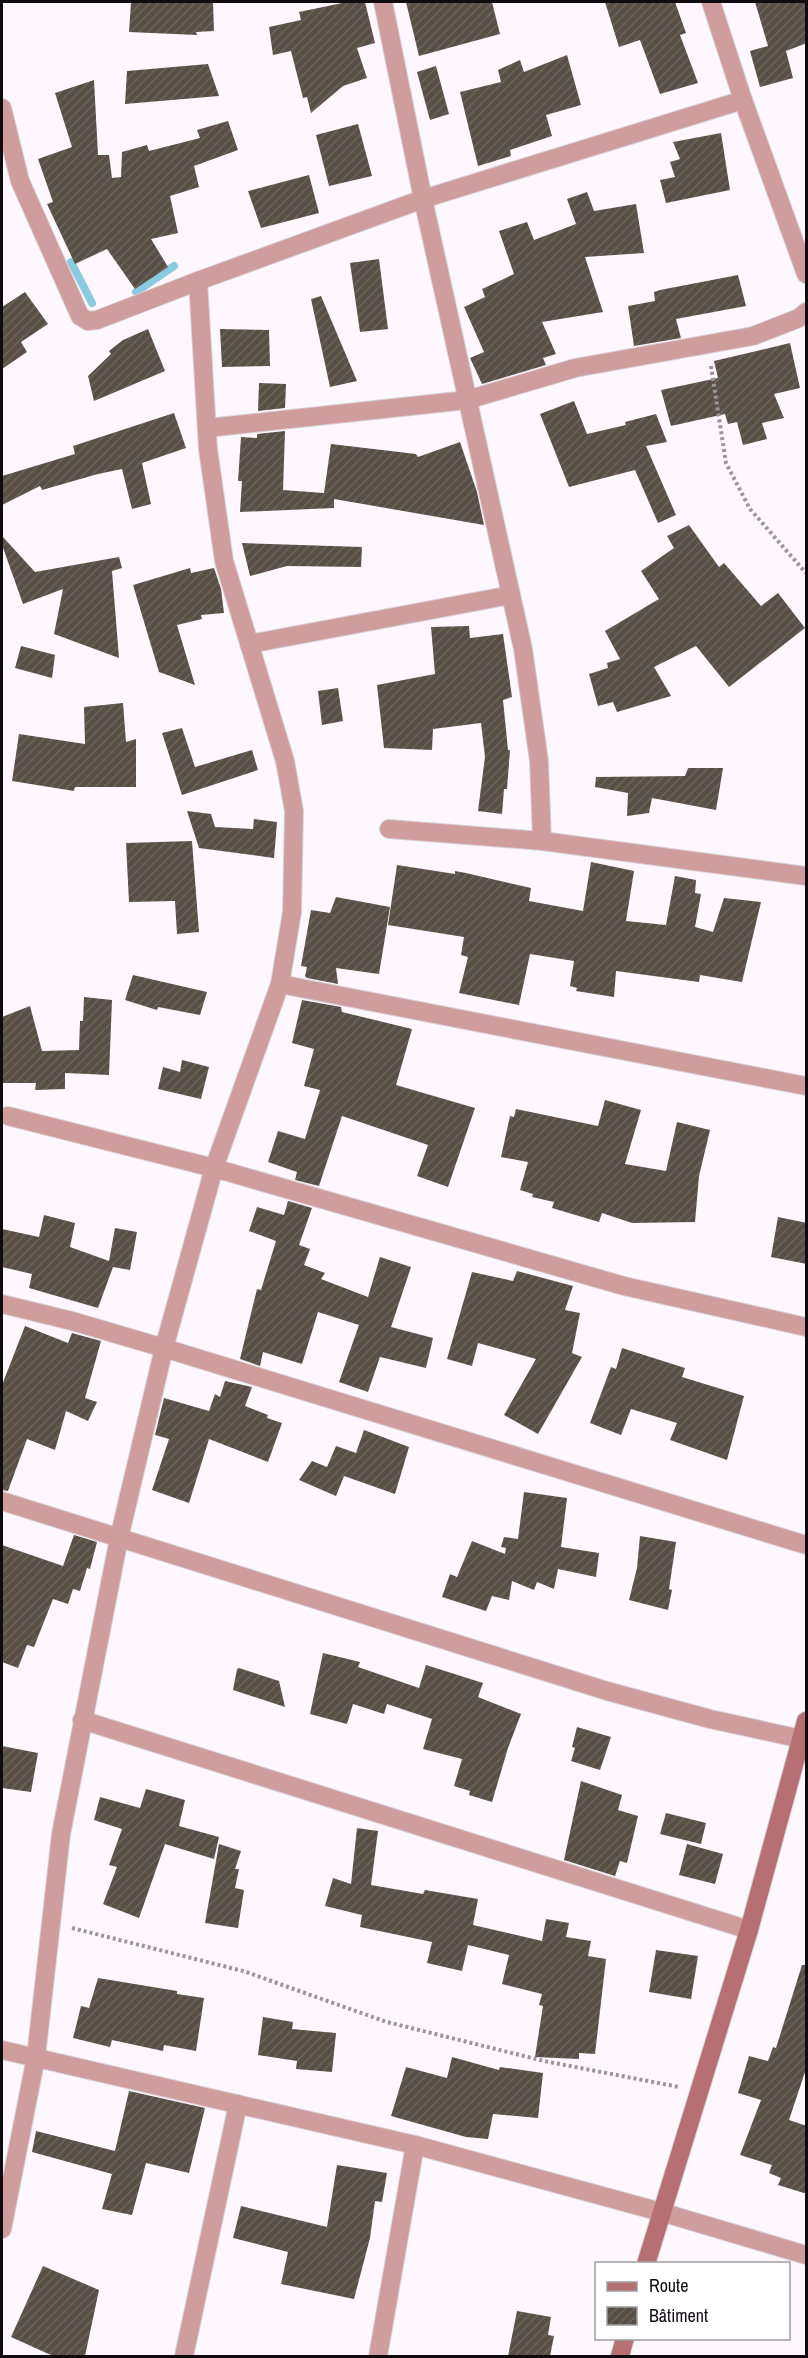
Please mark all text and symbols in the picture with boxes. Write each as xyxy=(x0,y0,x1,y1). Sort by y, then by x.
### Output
legend xyxy=(595,2262,790,2340)
text: Route xyxy=(649,2273,688,2298)
text: Bâtiment xyxy=(649,2303,708,2328)

